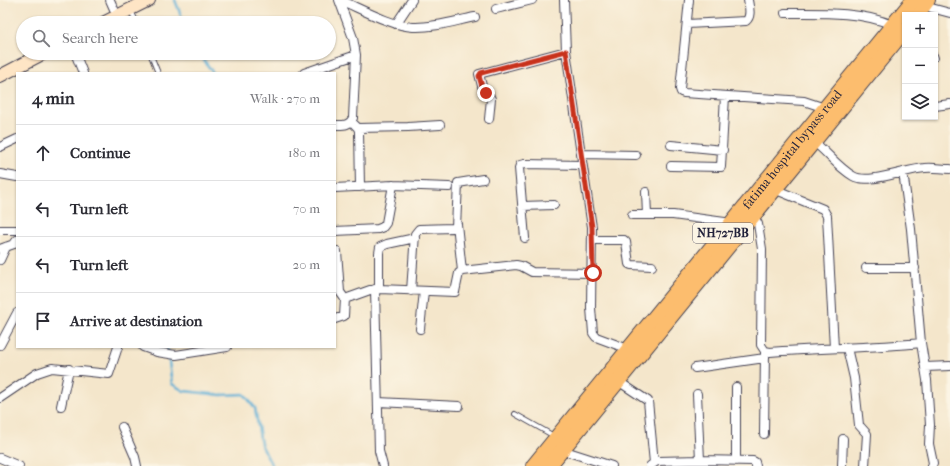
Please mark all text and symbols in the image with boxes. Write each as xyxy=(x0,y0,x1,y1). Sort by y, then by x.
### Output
map controls xyxy=(902,12,938,120)
button: + xyxy=(902,12,938,48)
search box xyxy=(16,16,336,60)
icon: search xyxy=(30,27,52,49)
text: Search here xyxy=(62,29,138,47)
button: − xyxy=(902,48,938,84)
route end xyxy=(477,84,495,102)
button: layers xyxy=(902,84,938,120)
street label: fatima hospital bypass road xyxy=(739,86,845,211)
text: 4 min xyxy=(32,88,75,108)
text: Walk · 270 m xyxy=(250,91,320,106)
icon: ahead xyxy=(32,142,54,164)
text: Continue xyxy=(70,144,130,162)
text: 180 m xyxy=(288,145,320,160)
icon: left xyxy=(32,198,54,220)
text: Turn left xyxy=(70,200,128,218)
text: 70 m xyxy=(293,201,320,216)
road number: NH727BB xyxy=(693,223,753,243)
icon: left xyxy=(32,254,54,276)
text: Turn left xyxy=(70,256,128,274)
text: 20 m xyxy=(293,257,320,272)
route start xyxy=(584,264,602,282)
icon: arrive xyxy=(32,310,54,332)
text: Arrive at destination xyxy=(70,312,202,330)

